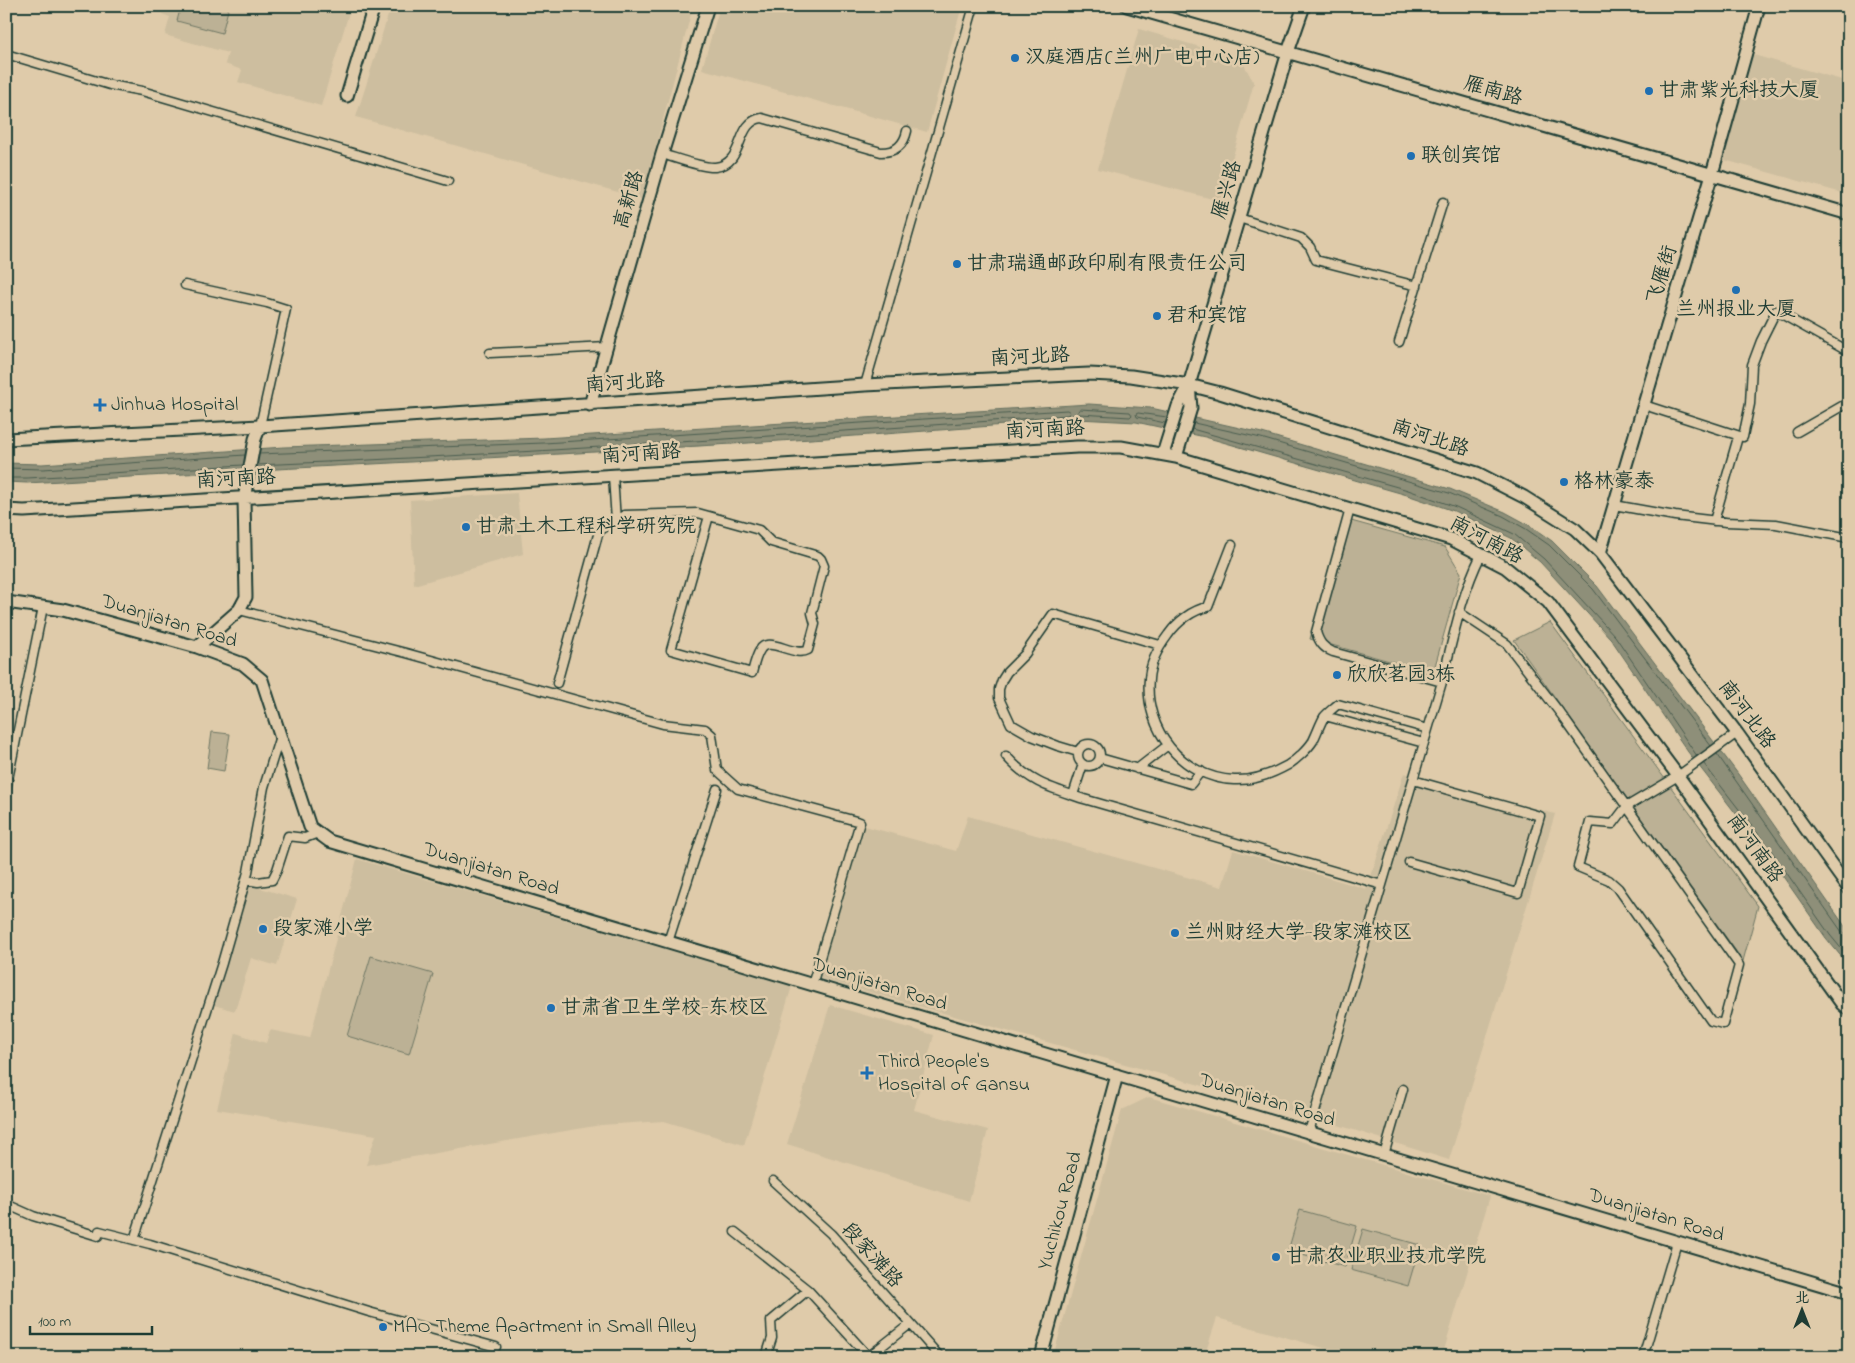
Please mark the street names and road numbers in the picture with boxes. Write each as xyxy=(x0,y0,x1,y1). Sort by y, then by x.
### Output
street label: 雁南路 xyxy=(1460,70,1527,114)
street label: 雁兴路 xyxy=(1206,156,1250,223)
street label: 高新路 xyxy=(608,166,652,233)
street label: 飞雁街 xyxy=(1640,242,1686,308)
street label: 南河北路 xyxy=(989,341,1072,375)
street label: 南河北路 xyxy=(584,367,667,401)
street label: 南河北路 xyxy=(1387,413,1473,465)
street label: 南河南路 xyxy=(1004,414,1087,448)
street label: 南河南路 xyxy=(600,438,683,472)
street label: 南河南路 xyxy=(195,463,278,497)
street label: 南河南路 xyxy=(1444,509,1529,573)
street label: Duanjiatan Road xyxy=(96,587,241,656)
street label: 南河北路 xyxy=(1710,674,1782,756)
street label: 南河南路 xyxy=(1719,808,1790,891)
street label: Duanjiatan Road xyxy=(418,835,563,904)
street label: Duanjiatan Road xyxy=(806,950,951,1019)
street label: Duanjiatan Road xyxy=(1194,1066,1339,1135)
street label: Yuchikou Road xyxy=(1031,1149,1091,1273)
street label: Duanjiatan Road xyxy=(1583,1181,1728,1250)
street label: 段家滩路 xyxy=(833,1217,909,1296)

